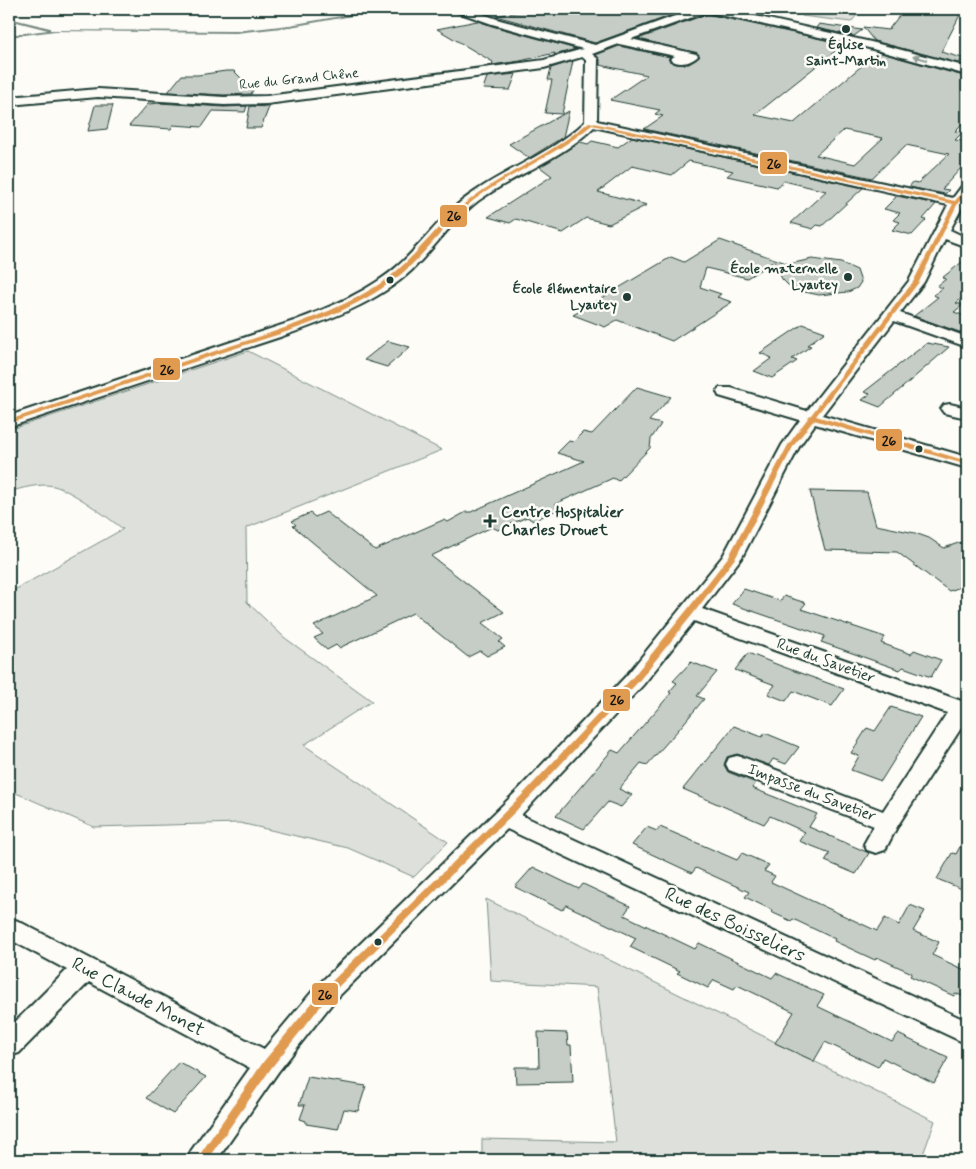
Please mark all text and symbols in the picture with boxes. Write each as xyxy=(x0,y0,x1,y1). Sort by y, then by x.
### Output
marker: Église Saint-Martin xyxy=(840,23,852,35)
place label: Église Saint-Martin xyxy=(806,36,886,70)
one-way arrow xyxy=(913,54,928,62)
street label: Rue du Grand Chêne xyxy=(238,64,360,94)
line badge: 26 xyxy=(759,151,788,175)
text: 26 xyxy=(767,155,782,173)
line badge: 26 xyxy=(439,204,468,228)
text: 26 xyxy=(447,207,462,225)
place label: École maternelle Lyautey xyxy=(730,260,838,294)
marker: École maternelle Lyautey xyxy=(842,271,854,283)
unlabelled marker xyxy=(385,275,395,285)
place label: École élémentaire Lyautey xyxy=(512,280,617,314)
marker: École élémentaire Lyautey xyxy=(621,291,633,303)
line badge: 26 xyxy=(152,357,181,381)
text: 26 xyxy=(160,361,175,379)
line badge: 26 xyxy=(875,428,903,452)
text: 26 xyxy=(882,432,897,450)
unlabelled marker xyxy=(914,444,924,454)
place label: Centre Hospitalier Charles Drouet xyxy=(501,502,624,541)
marker: Centre Hospitalier Charles Drouet xyxy=(483,514,497,528)
street label: Rue du Savetier xyxy=(774,633,879,689)
line badge: 26 xyxy=(602,688,631,712)
text: 26 xyxy=(610,691,625,709)
street label: Impasse du Savetier xyxy=(745,759,879,827)
street label: Rue des Boisseliers xyxy=(661,881,809,969)
unlabelled marker xyxy=(373,937,383,947)
street label: Rue Claude Monet xyxy=(67,951,209,1043)
line badge: 26 xyxy=(311,982,339,1006)
text: 26 xyxy=(318,986,333,1004)

